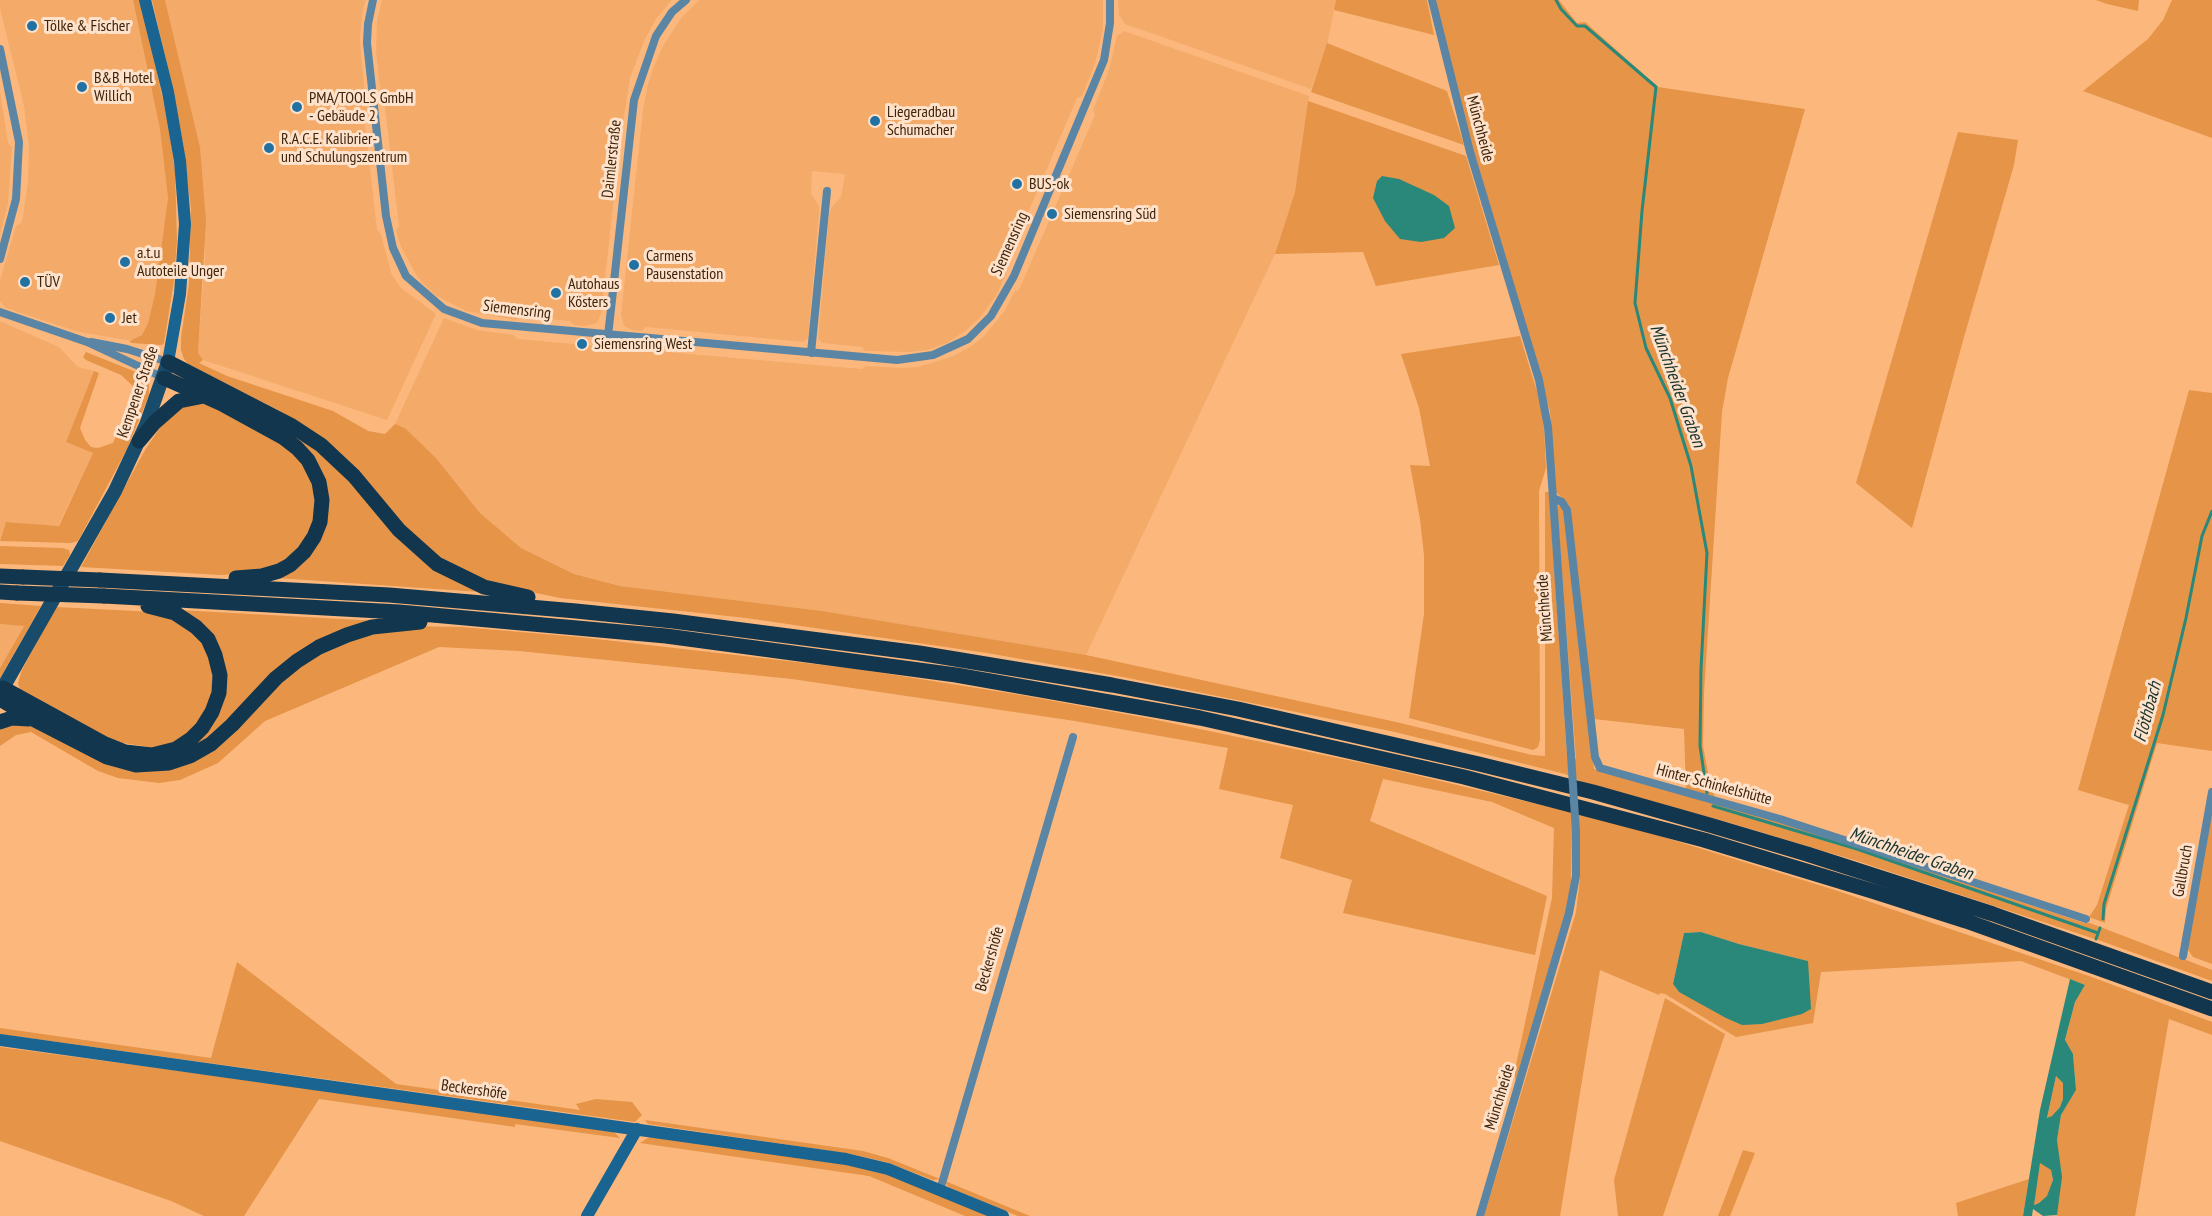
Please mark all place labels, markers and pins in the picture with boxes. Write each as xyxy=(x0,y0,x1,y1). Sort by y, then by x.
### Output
place label: Tölke & Fischer xyxy=(44,16,130,36)
marker: Tölke & Fischer xyxy=(25,19,39,33)
place label: B&B Hotel Willich xyxy=(94,68,153,106)
marker: B&B Hotel Willich xyxy=(75,80,89,94)
place label: PMA/TOOLS GmbH - Gebäude 2 xyxy=(309,88,414,126)
marker: PMA/TOOLS GmbH - Gebäude 2 xyxy=(290,100,304,114)
place label: Liegeradbau Schumacher xyxy=(887,102,955,140)
marker: Liegeradbau Schumacher xyxy=(868,114,882,128)
place label: R.A.C.E. Kalibrier- und Schulungszentrum xyxy=(281,129,407,167)
marker: R.A.C.E. Kalibrier- und Schulungszentrum xyxy=(262,141,276,155)
place label: BUS-ok xyxy=(1029,174,1069,194)
marker: BUS-ok xyxy=(1010,177,1024,191)
place label: Siemensring Süd xyxy=(1064,204,1156,224)
marker: Siemensring Süd xyxy=(1045,207,1059,221)
place label: a.t.u Autoteile Unger xyxy=(137,243,224,281)
place label: Carmens Pausenstation xyxy=(646,246,723,284)
marker: a.t.u Autoteile Unger xyxy=(118,255,132,269)
marker: Carmens Pausenstation xyxy=(627,258,641,272)
place label: TÜV xyxy=(37,272,60,292)
place label: Autohaus Kösters xyxy=(568,274,619,312)
marker: TÜV xyxy=(18,275,32,289)
marker: Autohaus Kösters xyxy=(549,286,563,300)
place label: Jet xyxy=(122,308,137,328)
marker: Jet xyxy=(103,311,117,325)
place label: Siemensring West xyxy=(594,334,692,354)
marker: Siemensring West xyxy=(575,337,589,351)

